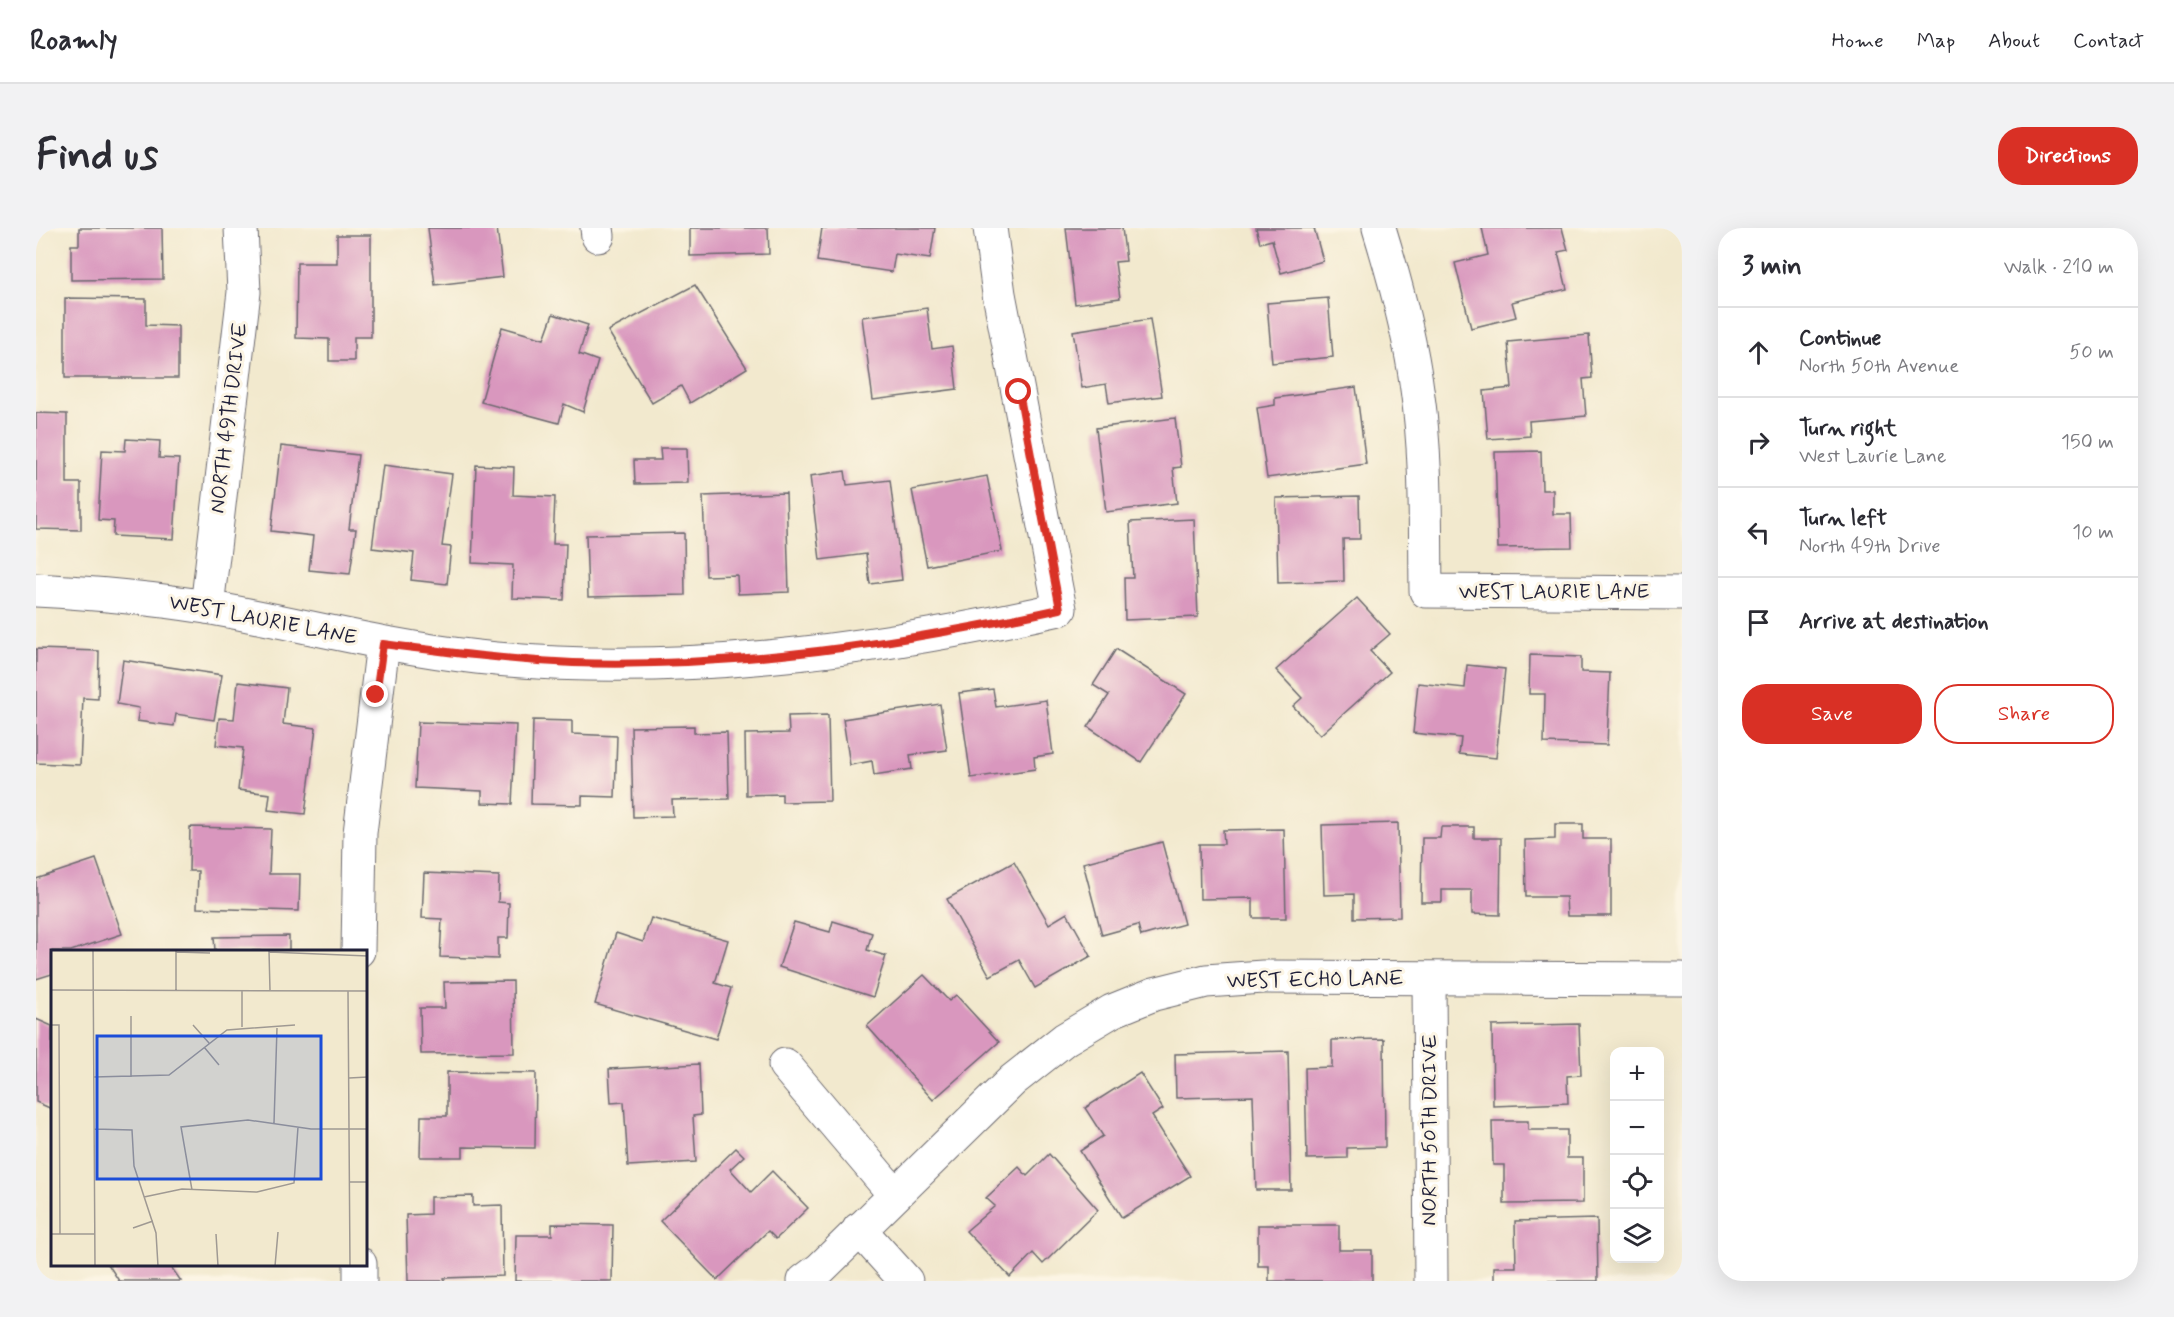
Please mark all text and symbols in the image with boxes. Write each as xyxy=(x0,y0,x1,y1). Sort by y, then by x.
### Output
text: Roamly xyxy=(30,23,118,60)
text: Home xyxy=(1832,27,1884,55)
text: Map xyxy=(1917,27,1955,55)
text: About xyxy=(1988,27,2040,55)
text: Contact xyxy=(2073,27,2144,55)
button: Directions xyxy=(1998,127,2138,185)
text: Find us xyxy=(36,129,158,184)
text: 3 min xyxy=(1742,250,1802,284)
text: Walk · 210 m xyxy=(2004,254,2114,281)
street label: NORTH 49TH DRIVE xyxy=(203,321,255,515)
text: Continue xyxy=(1799,325,1881,353)
icon: ahead xyxy=(1742,336,1775,369)
text: 50 m xyxy=(2069,339,2114,366)
text: North 50th Avenue xyxy=(1799,353,1959,380)
route start xyxy=(1005,378,1031,404)
text: Turn right xyxy=(1799,415,1897,443)
icon: right xyxy=(1742,426,1775,459)
text: 150 m xyxy=(2061,429,2114,456)
text: West Laurie Lane xyxy=(1799,443,1946,470)
text: Turn left xyxy=(1799,505,1887,533)
icon: left xyxy=(1742,516,1775,549)
text: 10 m xyxy=(2072,519,2114,546)
text: North 49th Drive xyxy=(1799,533,1941,560)
street label: WEST LAURIE LANE xyxy=(1459,578,1649,606)
street label: WEST LAURIE LANE xyxy=(167,588,359,652)
icon: arrive xyxy=(1742,606,1775,639)
text: Arrive at destination xyxy=(1799,608,1989,636)
route end xyxy=(362,681,388,707)
button: Save xyxy=(1742,684,1922,744)
button: Share xyxy=(1934,684,2114,744)
inset map xyxy=(51,950,368,1266)
street label: WEST ECHO LANE xyxy=(1226,964,1404,996)
street label: NORTH 50TH DRIVE xyxy=(1416,1034,1444,1226)
map controls xyxy=(1610,1047,1664,1263)
button: + xyxy=(1610,1047,1664,1101)
button: − xyxy=(1610,1101,1664,1155)
button: locate xyxy=(1610,1155,1664,1209)
button: layers xyxy=(1610,1209,1664,1263)

